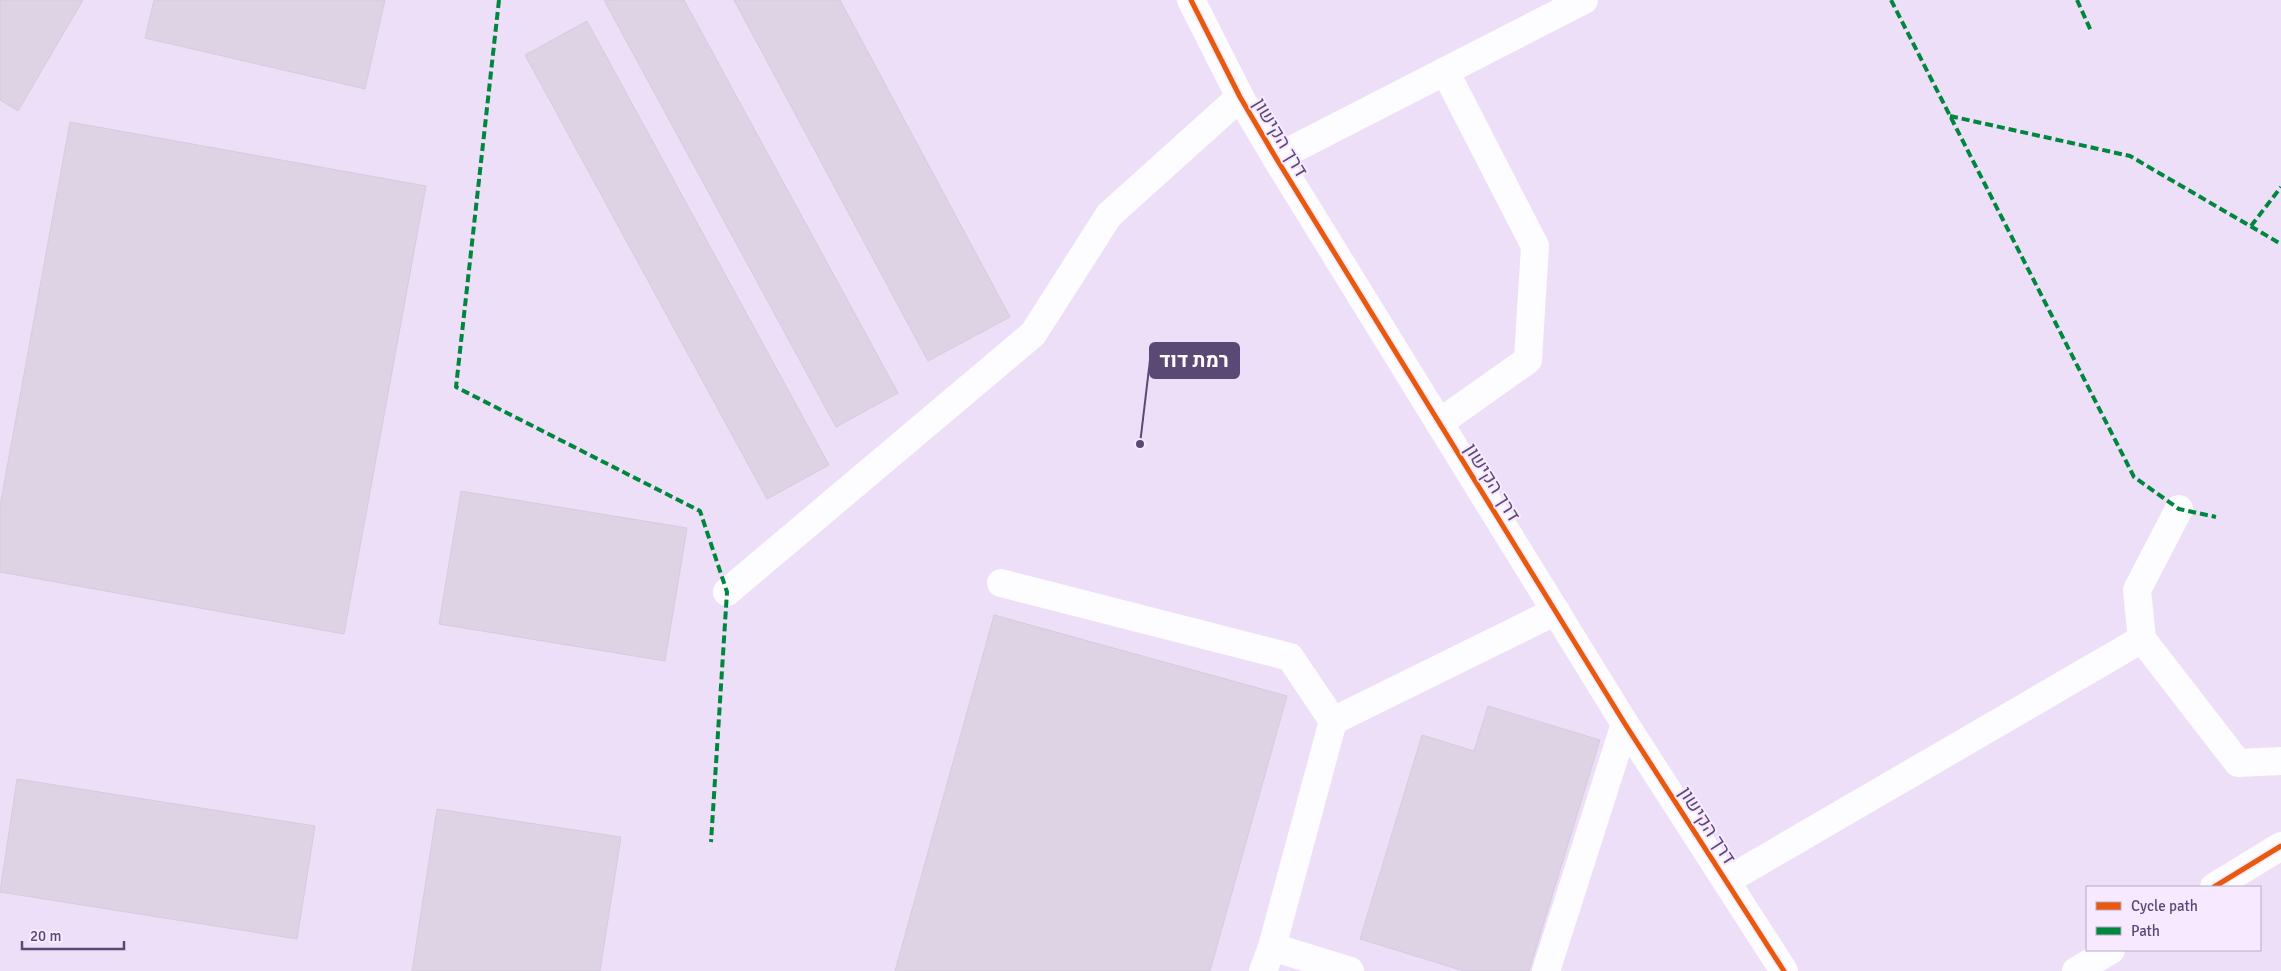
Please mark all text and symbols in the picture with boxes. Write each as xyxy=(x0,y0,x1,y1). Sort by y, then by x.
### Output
street label: דרך הקישון xyxy=(1247,94,1313,181)
callout: רמת דוד xyxy=(1150,343,1239,378)
text: רמת דוד xyxy=(1159,348,1229,373)
street label: דרך הקישון xyxy=(1459,439,1526,526)
street label: דרך הקישון xyxy=(1673,782,1741,869)
legend xyxy=(2086,886,2261,951)
text: Cycle path xyxy=(2131,897,2198,915)
scale bar xyxy=(22,918,125,950)
text: Path xyxy=(2131,922,2160,940)
text: 20 m xyxy=(30,927,61,945)

